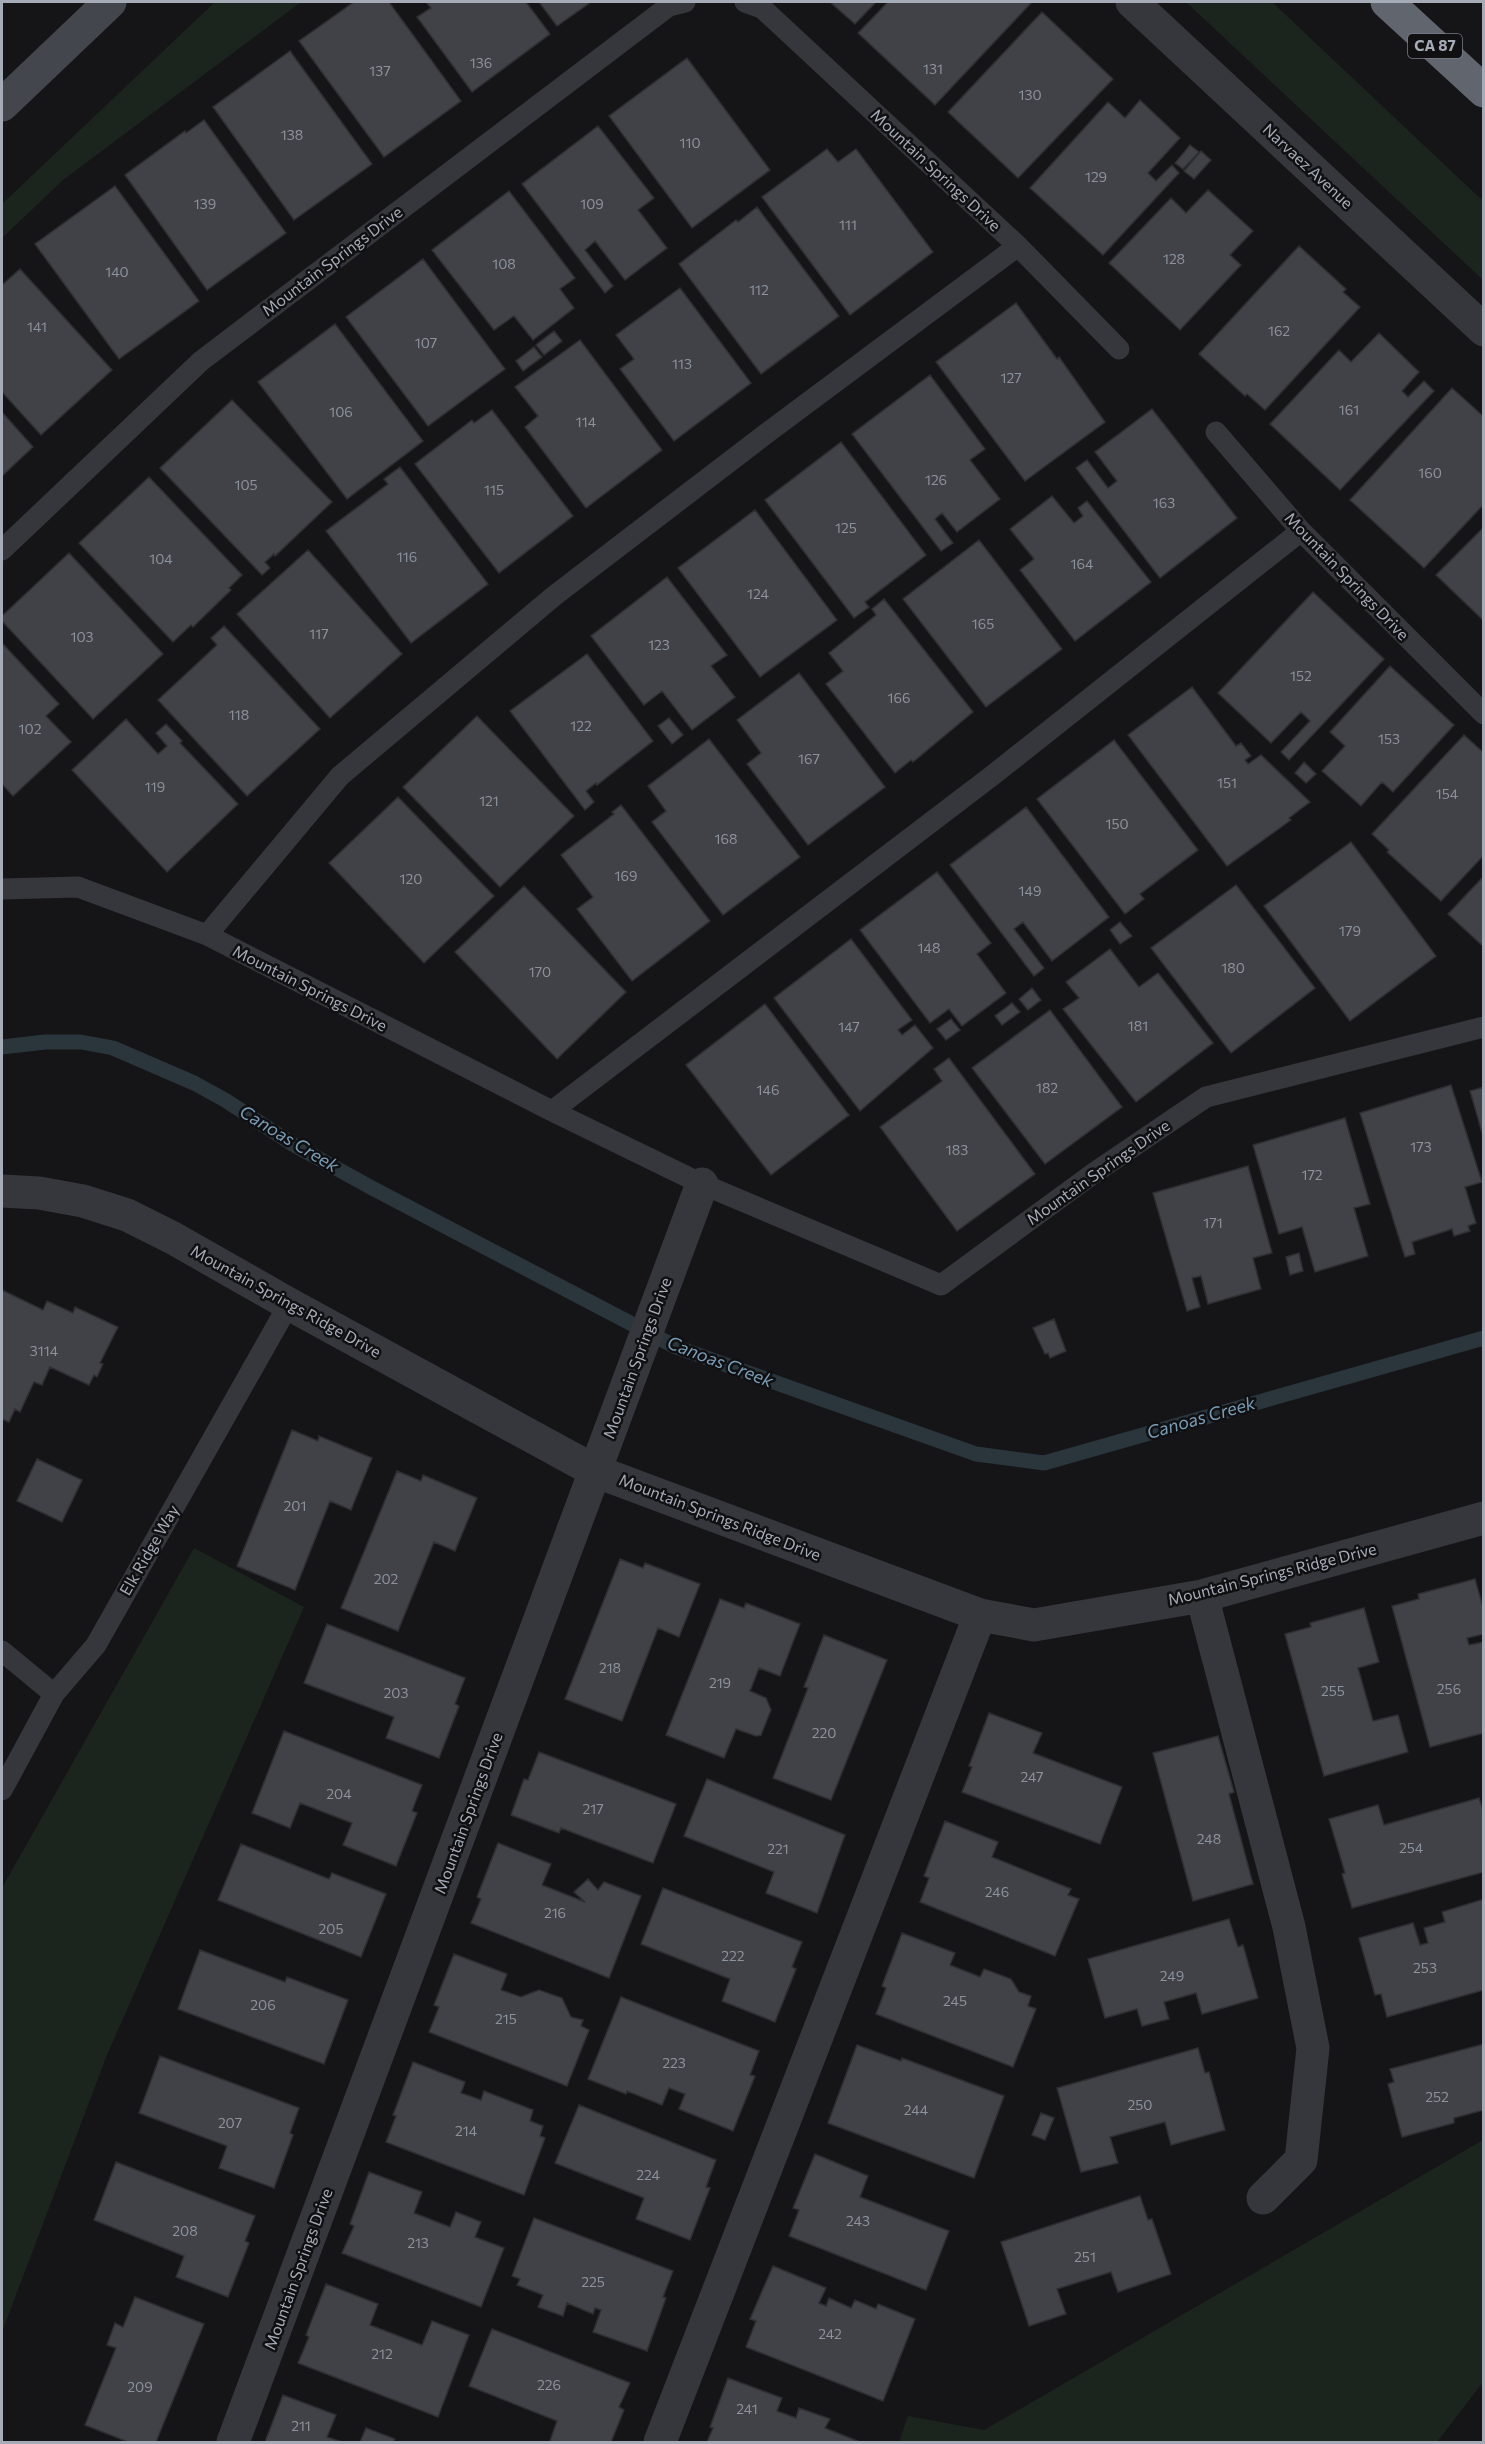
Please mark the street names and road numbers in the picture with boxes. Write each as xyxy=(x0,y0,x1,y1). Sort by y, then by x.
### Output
road number: CA 87 xyxy=(1408,34,1462,58)
street label: Mountain Springs Drive xyxy=(868,105,1005,235)
street label: Narvaez Avenue xyxy=(1259,119,1357,212)
street label: Mountain Springs Drive xyxy=(258,202,405,319)
street label: Mountain Springs Drive xyxy=(1281,508,1413,644)
street label: Mountain Springs Drive xyxy=(230,940,390,1035)
street label: Mountain Springs Drive xyxy=(1022,1115,1173,1228)
street label: Mountain Springs Ridge Drive xyxy=(188,1240,385,1361)
street label: Mountain Springs Drive xyxy=(598,1275,675,1441)
street label: Mountain Springs Ridge Drive xyxy=(617,1469,824,1564)
street label: Elk Ridge Way xyxy=(115,1501,182,1598)
street label: Mountain Springs Ridge Drive xyxy=(1166,1538,1378,1609)
street label: Mountain Springs Drive xyxy=(429,1730,506,1896)
street label: Mountain Springs Drive xyxy=(259,2186,336,2352)

